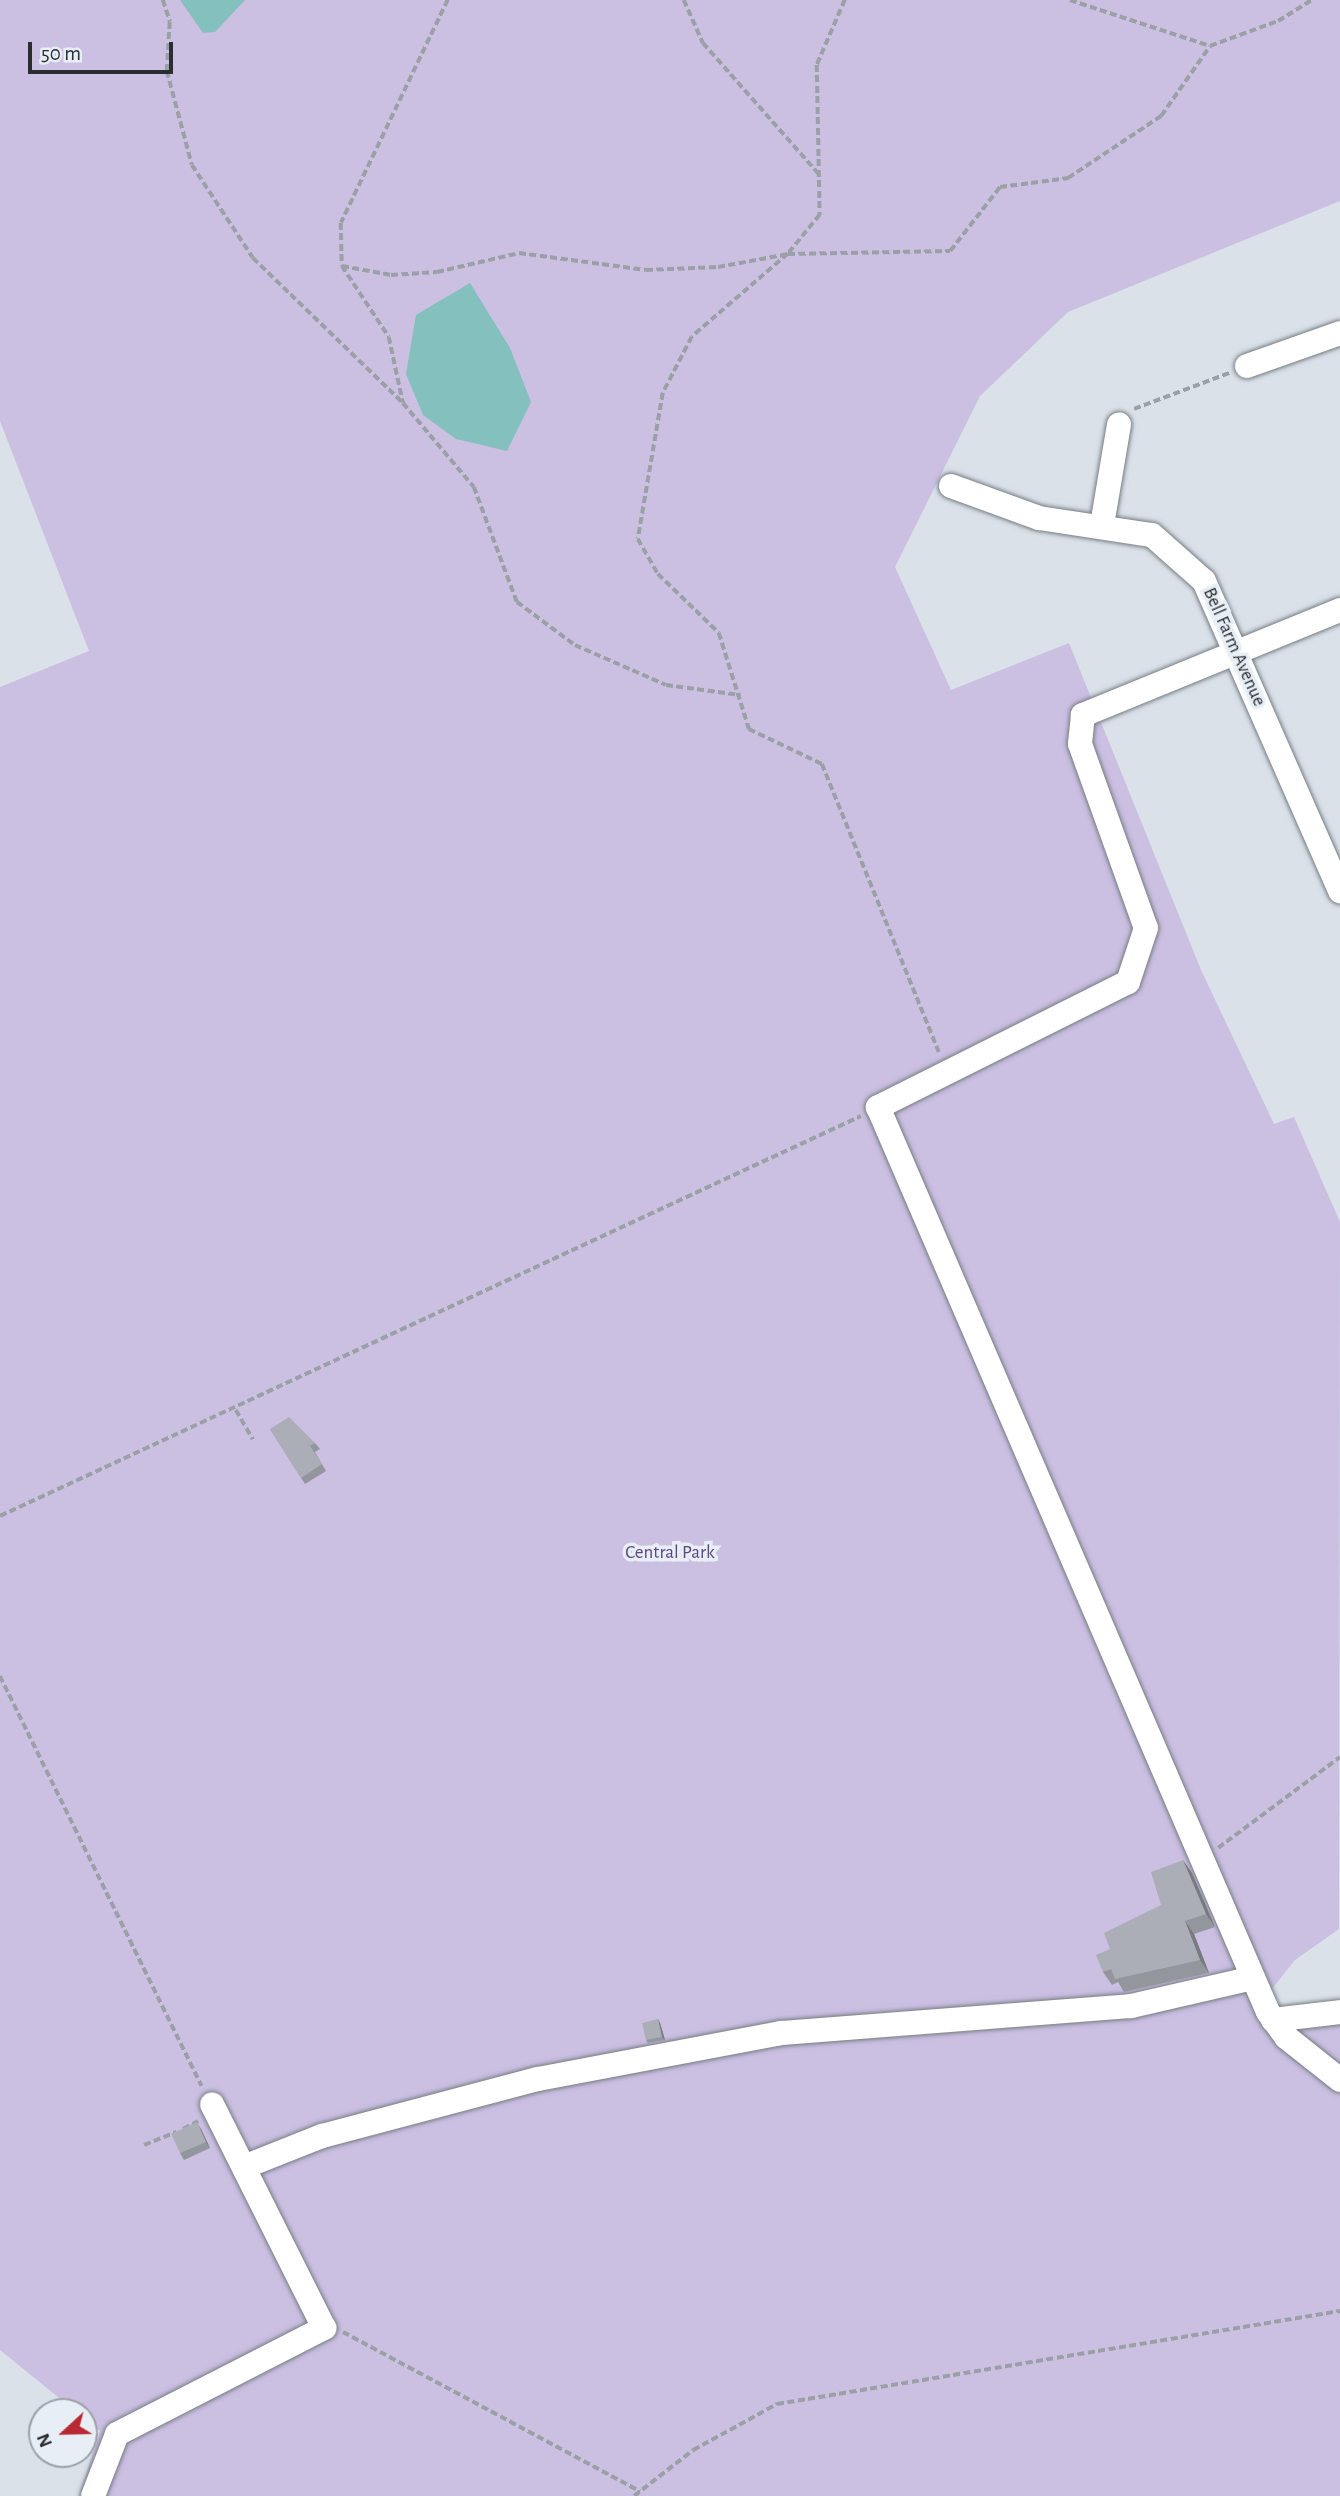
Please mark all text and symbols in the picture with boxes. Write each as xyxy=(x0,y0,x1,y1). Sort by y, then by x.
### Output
scale bar xyxy=(32,28,177,72)
text: 50 m xyxy=(41,43,81,64)
street label: Bell Farm Avenue xyxy=(1198,584,1270,710)
park label: Central Park xyxy=(625,1542,715,1564)
north arrow xyxy=(28,2398,98,2468)
text: N xyxy=(34,2431,56,2450)

